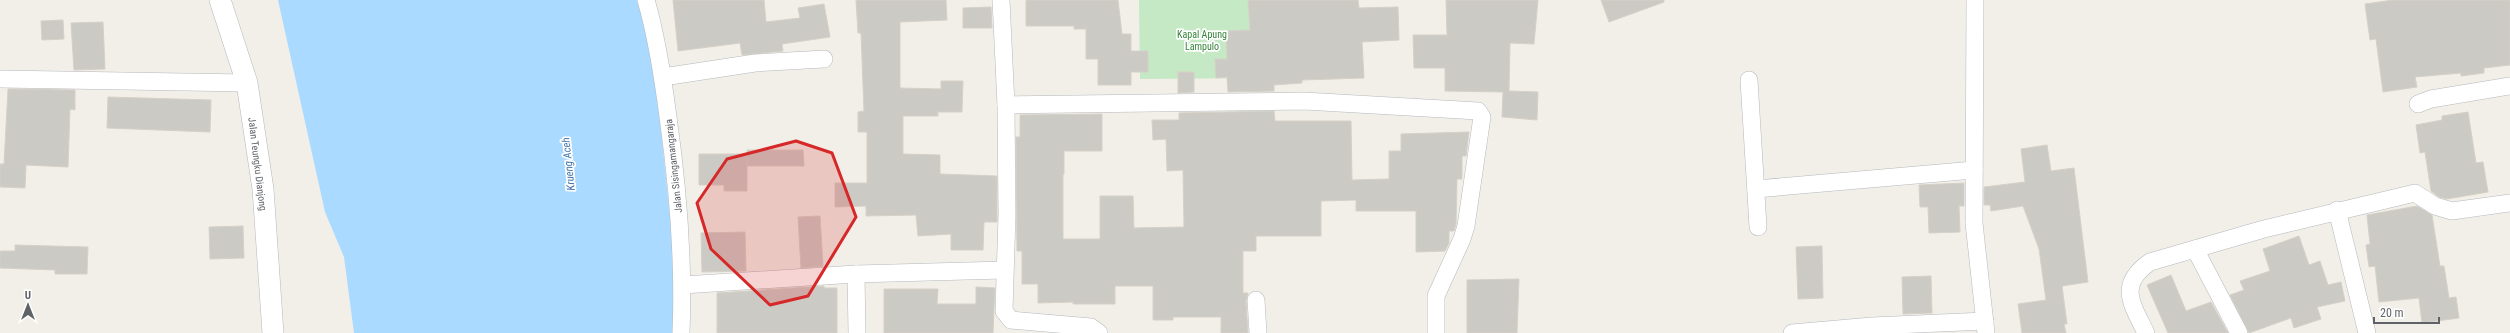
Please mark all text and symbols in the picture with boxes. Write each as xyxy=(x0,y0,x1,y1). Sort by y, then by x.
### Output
park label: Kapal Apung Lampulo xyxy=(1177,29,1227,52)
street label: Jalan Teungku Dianjong xyxy=(246,117,269,211)
street label: Jalan Sisingamangaraja xyxy=(663,118,684,213)
water label: Krueng Aceh xyxy=(559,137,578,191)
north arrow xyxy=(8,285,48,325)
text: U xyxy=(25,289,31,302)
scale bar xyxy=(2374,299,2439,325)
text: 20 m xyxy=(2380,306,2404,320)

